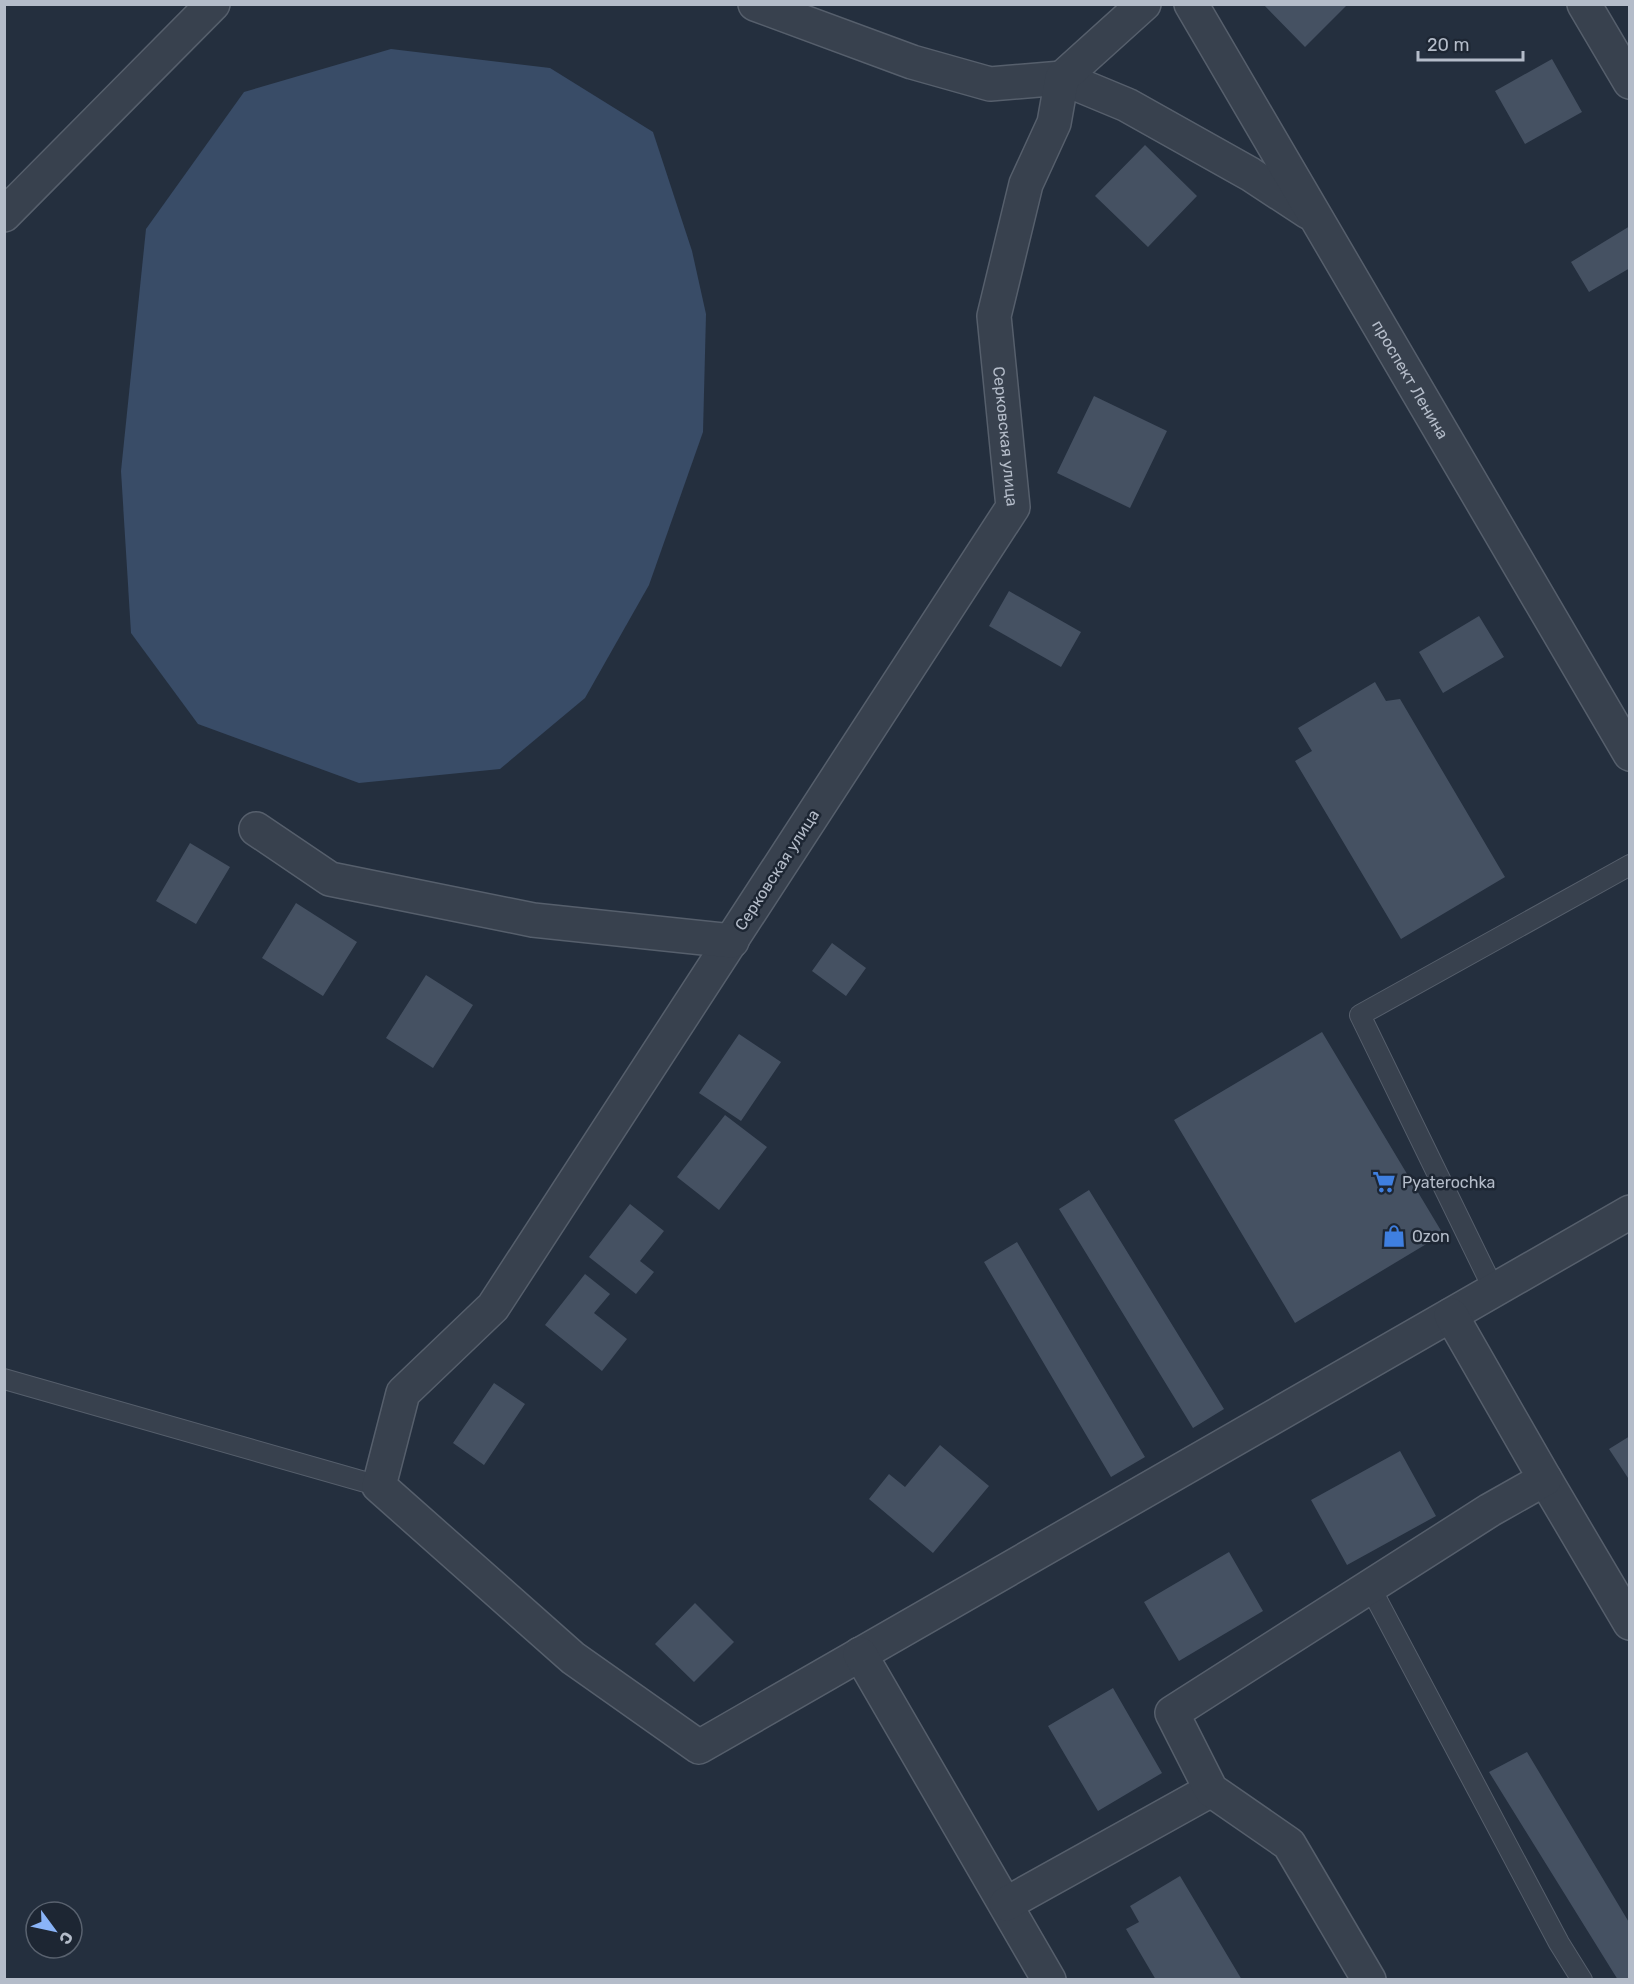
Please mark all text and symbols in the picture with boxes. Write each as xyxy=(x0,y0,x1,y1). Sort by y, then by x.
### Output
scale bar xyxy=(1418,24,1523,62)
text: 20 m xyxy=(1427,34,1469,56)
street label: проспект Ленина xyxy=(1369,317,1453,442)
street label: Серковская улица xyxy=(990,365,1022,507)
street label: Серковская улица xyxy=(731,806,823,934)
supermarket icon: Pyaterochka xyxy=(1371,1169,1397,1195)
place label: Pyaterochka xyxy=(1402,1173,1495,1192)
shop icon: Ozon xyxy=(1381,1223,1407,1249)
place label: Ozon xyxy=(1412,1227,1450,1246)
north arrow xyxy=(24,1900,84,1960)
text: С xyxy=(55,1928,77,1948)

